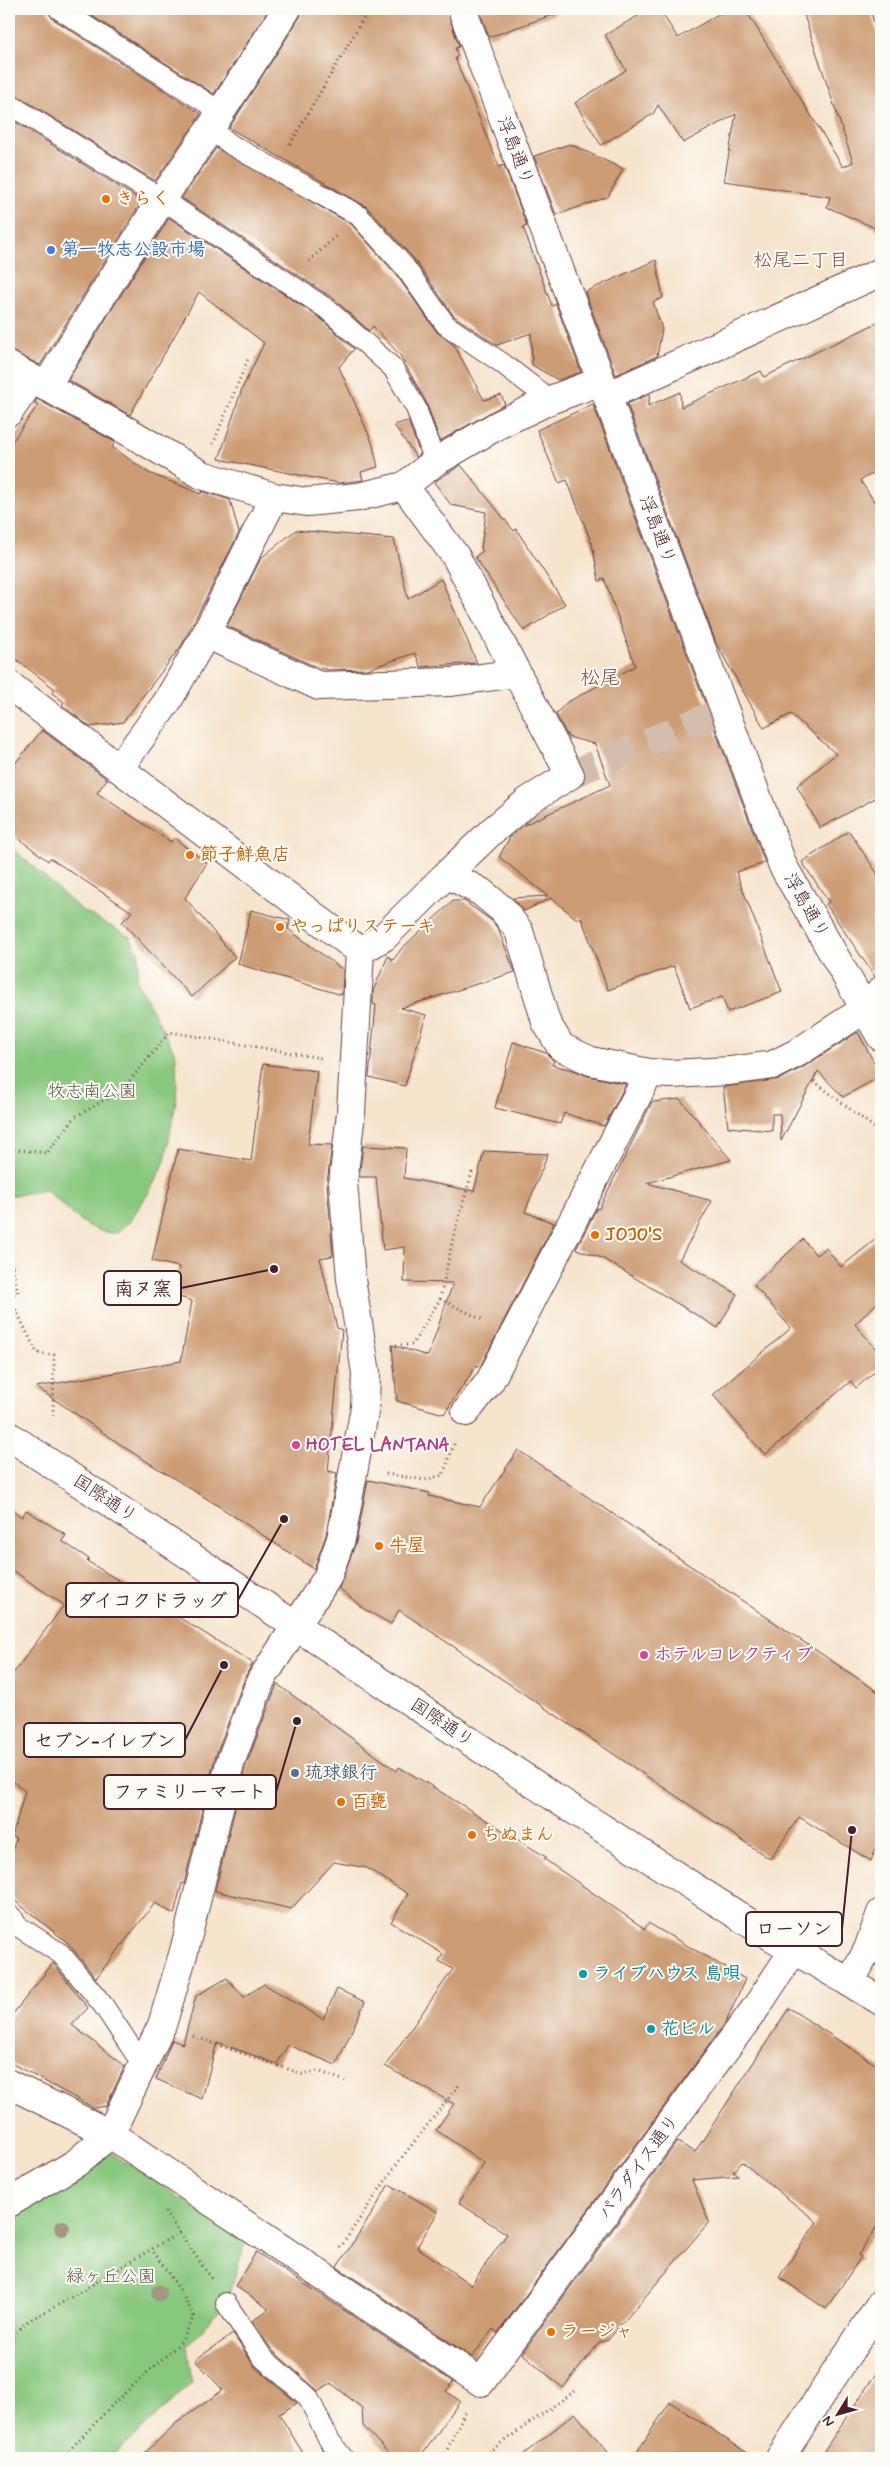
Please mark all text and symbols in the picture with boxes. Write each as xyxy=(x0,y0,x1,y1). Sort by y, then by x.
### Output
street label: 浮島通り xyxy=(491,113,539,189)
place label: きらく xyxy=(116,187,170,211)
marker: きらく xyxy=(100,193,112,205)
place label: 第一牧志公設市場 xyxy=(61,238,205,262)
marker: 第一牧志公設市場 xyxy=(45,244,57,256)
district label: 松尾二丁目 xyxy=(753,248,849,273)
street label: 浮島通り xyxy=(633,492,681,568)
district label: 松尾 xyxy=(580,665,620,692)
place label: 節子鮮魚店 xyxy=(200,843,290,867)
marker: 節子鮮魚店 xyxy=(184,849,196,861)
street label: 浮島通り xyxy=(778,869,834,943)
place label: やっぱりステーキ xyxy=(290,915,435,939)
marker: やっぱりステーキ xyxy=(274,921,286,933)
park label: 牧志南公園 xyxy=(47,1080,137,1104)
place label: JOJO'S xyxy=(605,1223,662,1247)
marker: JOJO'S xyxy=(589,1229,601,1241)
callout: 南ヌ窯 xyxy=(104,1271,181,1305)
text: 南ヌ窯 xyxy=(114,1277,172,1302)
place label: HOTEL LANTANA xyxy=(306,1433,450,1457)
marker: HOTEL LANTANA xyxy=(290,1439,302,1451)
street label: 国際通り xyxy=(68,1469,142,1529)
place label: 牛屋 xyxy=(389,1534,425,1558)
marker: 牛屋 xyxy=(373,1540,385,1552)
callout: ダイコクドラッグ xyxy=(66,1583,238,1617)
text: ダイコクドラッグ xyxy=(77,1589,227,1614)
place label: ホテルコレクティブ xyxy=(654,1643,813,1667)
marker: ホテルコレクティブ xyxy=(638,1649,650,1661)
street label: 国際通り xyxy=(405,1693,479,1753)
callout: セブン-イレブン xyxy=(24,1723,185,1757)
text: セブン-イレブン xyxy=(34,1729,176,1754)
place label: 琉球銀行 xyxy=(305,1761,377,1785)
marker: 琉球銀行 xyxy=(289,1767,301,1779)
callout: ファミリーマート xyxy=(104,1775,276,1809)
text: ファミリーマート xyxy=(114,1780,266,1805)
place label: 百甕 xyxy=(351,1790,387,1814)
marker: 百甕 xyxy=(335,1796,347,1808)
place label: ちぬまん xyxy=(482,1823,554,1847)
marker: ちぬまん xyxy=(466,1829,478,1841)
callout: ローソン xyxy=(746,1912,842,1946)
text: ローソン xyxy=(756,1917,832,1942)
place label: ライブハウス 島唄 xyxy=(593,1962,740,1986)
marker: ライブハウス 島唄 xyxy=(577,1968,589,1980)
place label: 花ビル xyxy=(661,2017,715,2041)
marker: 花ビル xyxy=(645,2023,657,2035)
street label: パラダイス通り xyxy=(593,2110,685,2224)
park label: 緑ヶ丘公園 xyxy=(66,2265,156,2289)
place label: ラージャ xyxy=(561,2320,633,2344)
marker: ラージャ xyxy=(545,2326,557,2338)
north arrow xyxy=(812,2390,862,2440)
text: N xyxy=(818,2412,838,2430)

